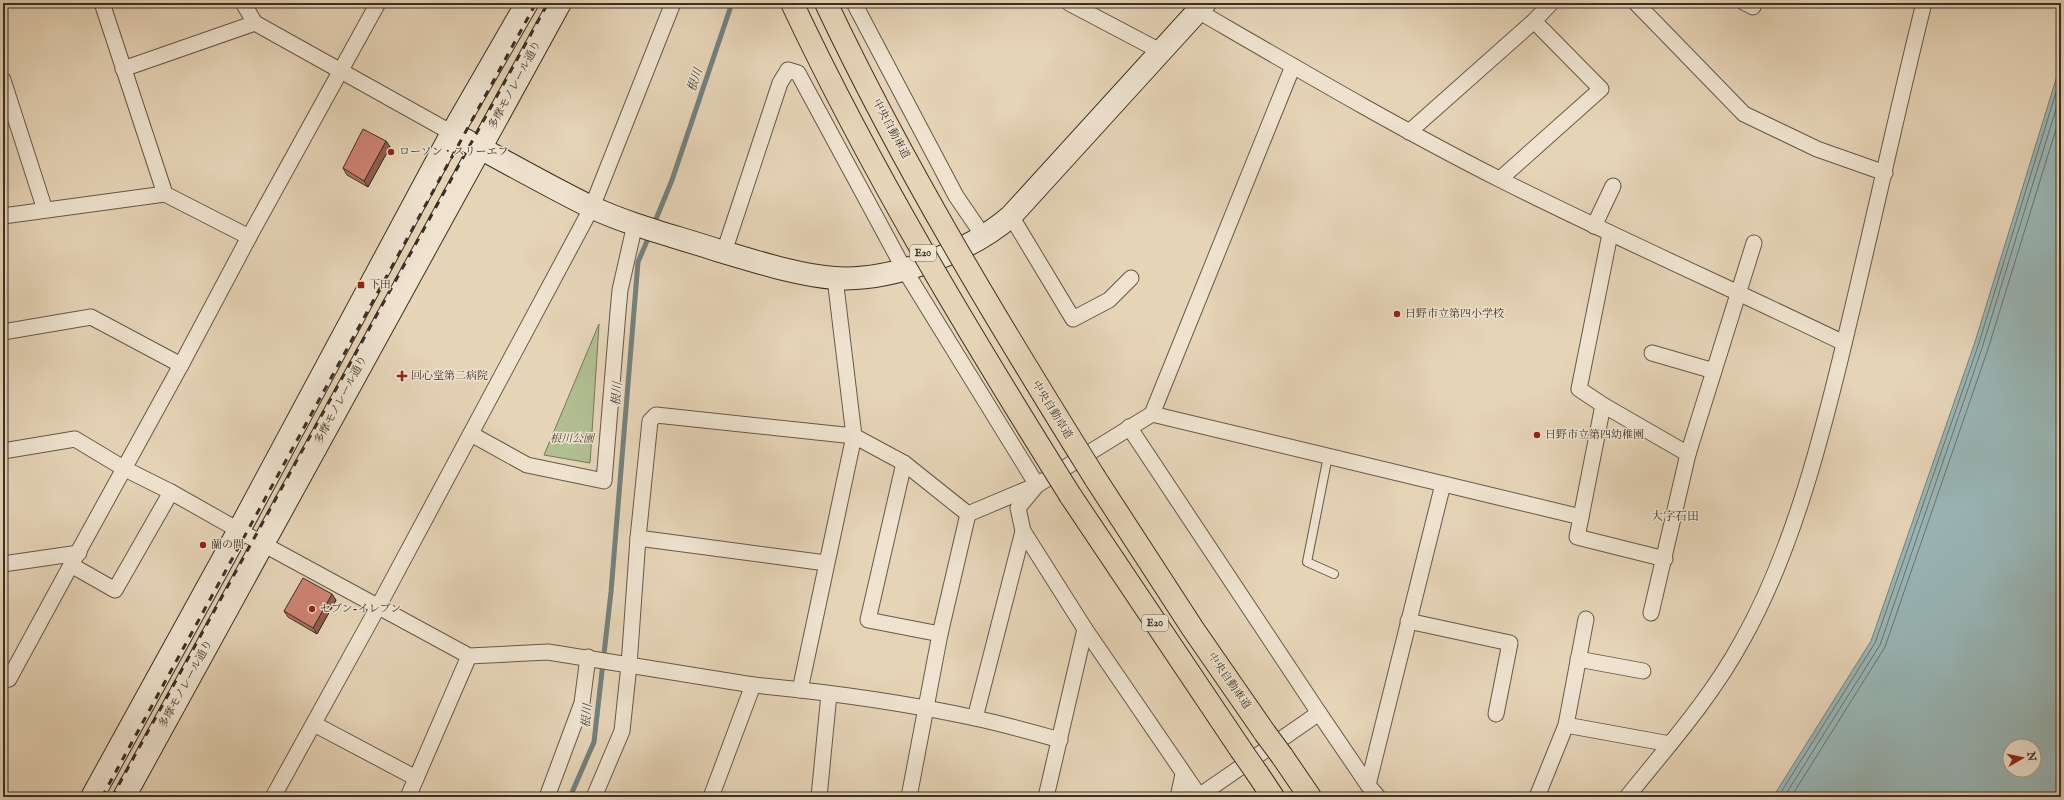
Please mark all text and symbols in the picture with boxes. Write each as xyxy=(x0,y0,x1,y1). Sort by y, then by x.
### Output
street label: 多摩モノレール通り xyxy=(486,38,544,132)
water label: 根川 xyxy=(684,64,707,94)
street label: 中央自動車道 xyxy=(869,97,913,161)
place label: ローソン・スリーエフ xyxy=(399,145,509,159)
marker: ローソン・スリーエフ xyxy=(386,147,396,157)
road number: E20 xyxy=(910,245,936,261)
place label: 下田 xyxy=(369,278,391,292)
marker: 下田 xyxy=(356,280,366,290)
place label: 日野市立第四小学校 xyxy=(1405,307,1504,321)
marker: 日野市立第四小学校 xyxy=(1392,309,1402,319)
street label: 多摩モノレール通り xyxy=(312,353,370,447)
place label: 回心堂第二病院 xyxy=(411,369,488,383)
marker: 回心堂第二病院 xyxy=(396,370,408,382)
street label: 中央自動車道 xyxy=(1029,378,1075,442)
water label: 根川 xyxy=(608,379,626,407)
place label: 日野市立第四幼稚園 xyxy=(1545,428,1644,442)
marker: 日野市立第四幼稚園 xyxy=(1532,430,1542,440)
park label: 根川公園 xyxy=(550,432,596,446)
district label: 大字石田 xyxy=(1651,509,1699,524)
place label: 蘭の間 xyxy=(211,538,244,552)
marker: 蘭の間 xyxy=(198,540,208,550)
place label: セブン-イレブン xyxy=(320,602,401,616)
marker: セブン-イレブン xyxy=(307,604,317,614)
road number: E20 xyxy=(1142,615,1168,631)
street label: 多摩モノレール通り xyxy=(156,638,216,730)
street label: 中央自動車道 xyxy=(1204,650,1254,712)
water label: 根川 xyxy=(578,701,596,729)
north arrow xyxy=(2002,738,2042,778)
text: N xyxy=(2023,750,2039,763)

